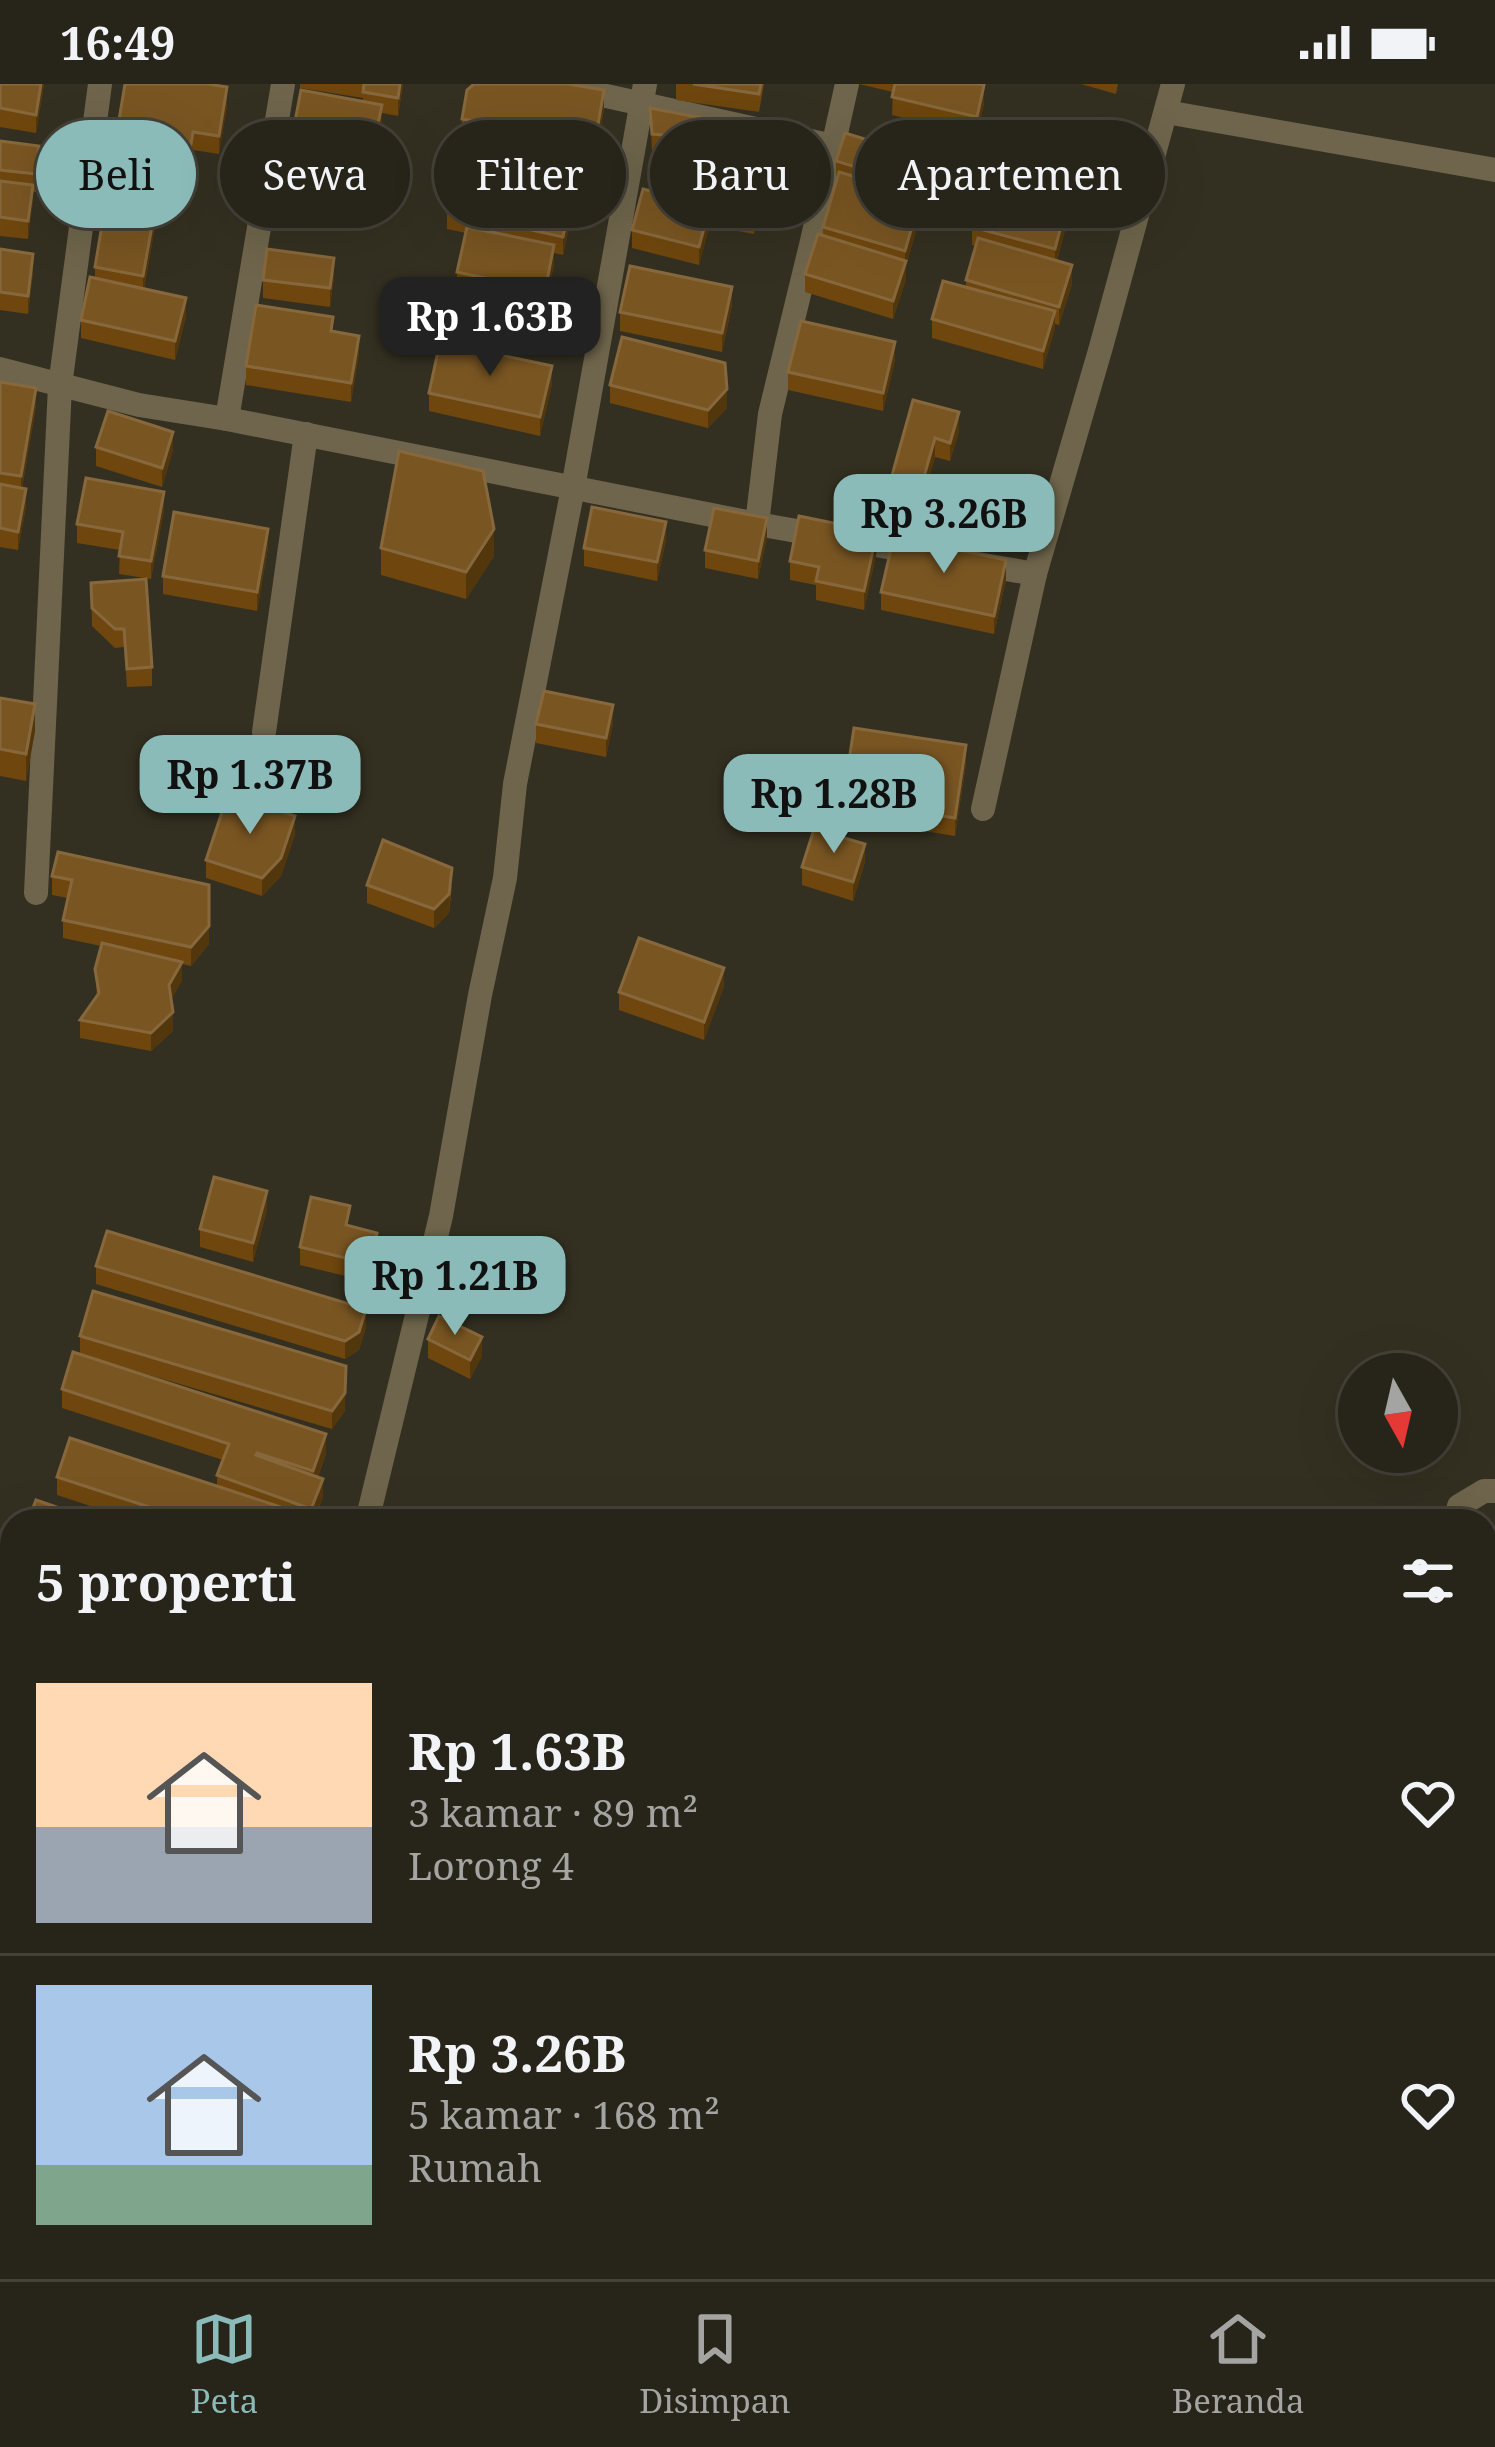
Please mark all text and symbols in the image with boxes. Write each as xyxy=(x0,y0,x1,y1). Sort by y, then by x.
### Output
text: 16:49 xyxy=(60,12,175,73)
chip: Beli xyxy=(36,120,196,228)
chip: Sewa xyxy=(220,120,410,228)
chip: Filter xyxy=(434,120,626,228)
chip: Baru xyxy=(650,120,831,228)
chip: Apartemen xyxy=(855,120,1165,228)
pin: Rp 1.63B xyxy=(366,277,614,379)
text: Rp 1.63B xyxy=(407,289,573,342)
pin: Rp 3.26B xyxy=(820,474,1068,576)
text: Rp 3.26B xyxy=(861,486,1027,539)
pin: Rp 1.37B xyxy=(126,735,374,837)
text: Rp 1.37B xyxy=(167,747,333,800)
pin: Rp 1.28B xyxy=(710,754,958,856)
text: Rp 1.28B xyxy=(751,766,917,819)
pin: Rp 1.21B xyxy=(331,1236,579,1338)
text: Rp 1.21B xyxy=(372,1248,538,1301)
north arrow xyxy=(1338,1353,1458,1473)
map controls xyxy=(1338,1353,1458,1473)
text: 5 properti xyxy=(36,1546,296,1616)
icon: filters xyxy=(1395,1548,1461,1614)
text: Rp 1.63B xyxy=(408,1715,626,1785)
icon: home xyxy=(132,1731,276,1875)
icon: heart xyxy=(1395,1770,1461,1836)
text: 3 kamar · 89 m² xyxy=(408,1785,698,1838)
text: Lorong 4 xyxy=(408,1838,574,1891)
text: Rp 3.26B xyxy=(408,2017,626,2087)
icon: home xyxy=(132,2033,276,2177)
icon: heart xyxy=(1395,2072,1461,2138)
text: 5 kamar · 168 m² xyxy=(408,2087,720,2140)
text: Rumah xyxy=(408,2140,542,2193)
tab: Peta xyxy=(191,2306,258,2423)
tab: Disimpan xyxy=(639,2306,791,2423)
tab: Beranda xyxy=(1172,2306,1304,2423)

